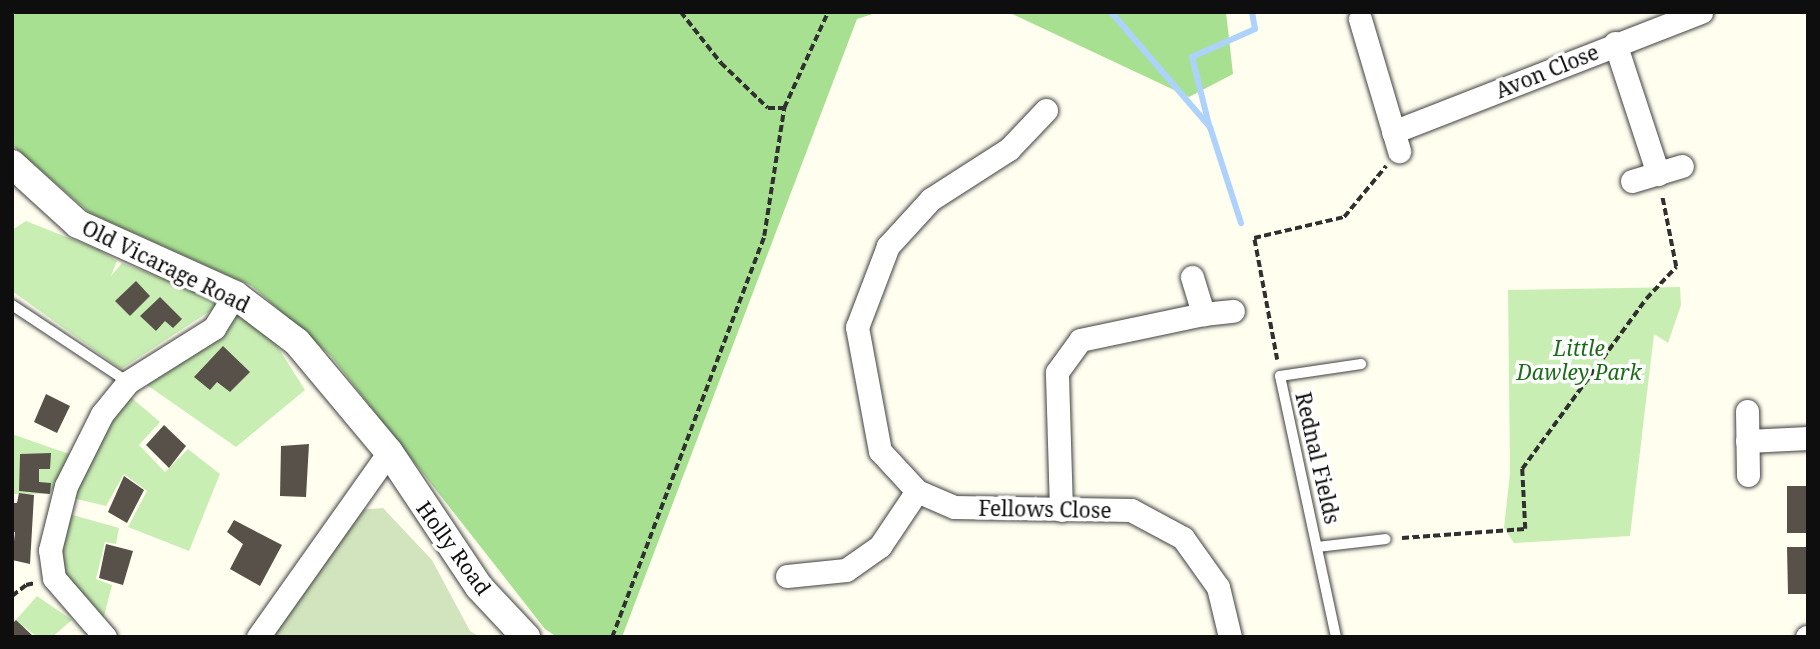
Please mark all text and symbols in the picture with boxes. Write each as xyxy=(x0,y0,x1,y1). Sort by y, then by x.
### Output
street label: Avon Close xyxy=(1492,39,1602,103)
street label: Old Vicarage Road xyxy=(78,214,254,318)
park label: Little Dawley Park xyxy=(1517,335,1641,385)
street label: Rednal Fields xyxy=(1291,390,1345,526)
street label: Fellows Close xyxy=(978,495,1112,523)
street label: Holly Road xyxy=(412,496,496,600)

